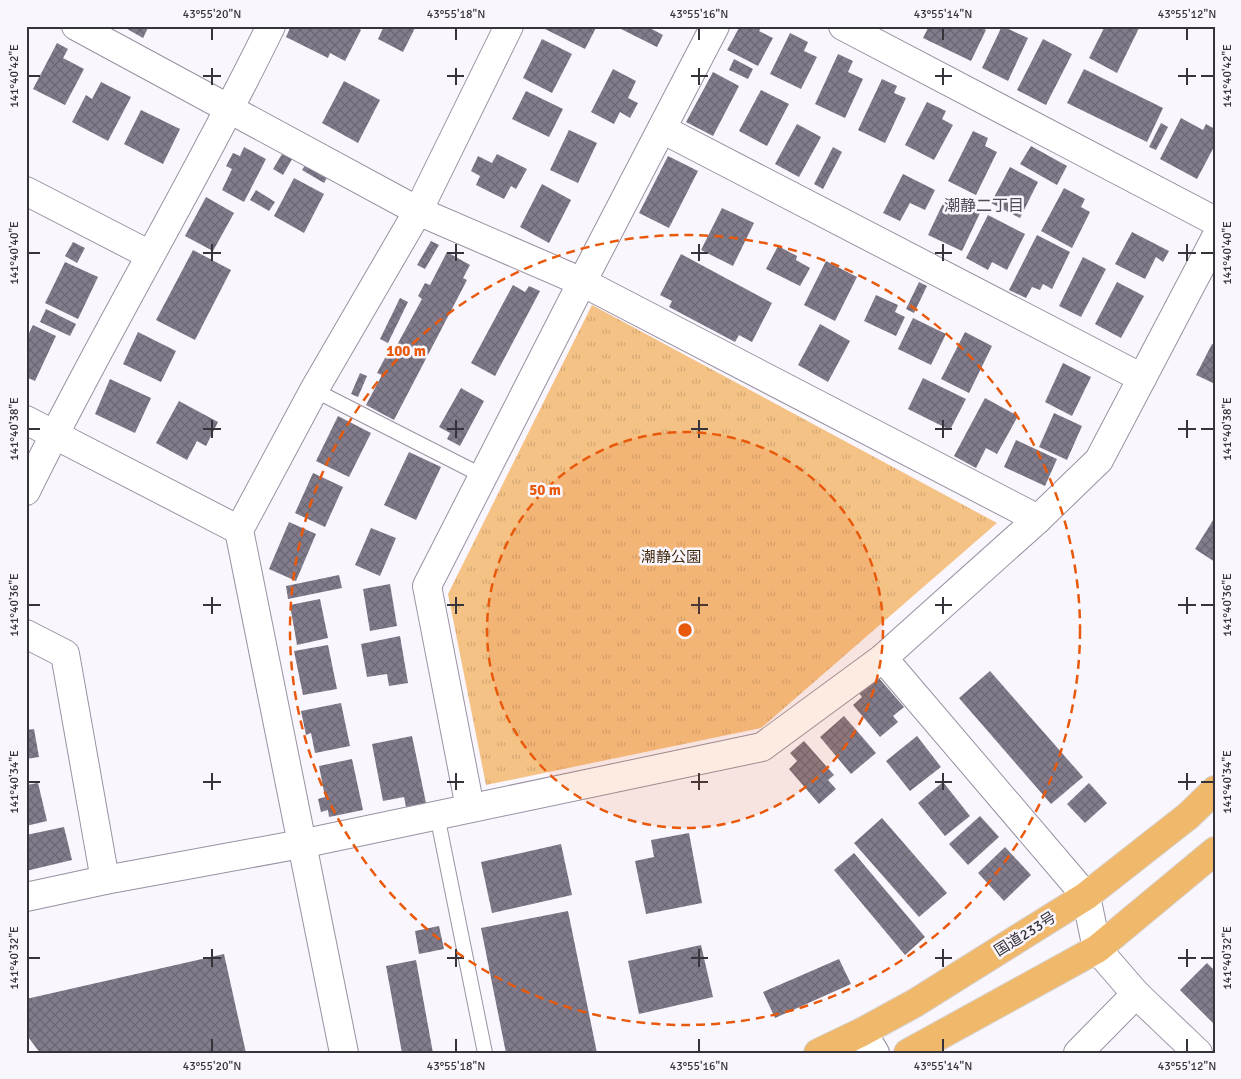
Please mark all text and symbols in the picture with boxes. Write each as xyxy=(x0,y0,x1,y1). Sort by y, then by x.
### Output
text: 43°55'20"N xyxy=(183,7,241,22)
text: 43°55'18"N xyxy=(427,7,485,22)
text: 43°55'16"N xyxy=(670,7,728,22)
text: 43°55'14"N xyxy=(914,7,972,22)
text: 43°55'12"N xyxy=(1158,7,1216,22)
text: 141°40'42"E xyxy=(7,44,22,108)
text: 141°40'42"E xyxy=(1220,44,1235,108)
district label: 潮静二丁目 xyxy=(944,196,1024,216)
text: 141°40'40"E xyxy=(7,221,22,285)
text: 141°40'40"E xyxy=(1220,221,1235,285)
text: 100 m xyxy=(386,342,426,360)
text: 141°40'38"E xyxy=(7,397,22,461)
text: 141°40'38"E xyxy=(1220,397,1235,461)
text: 50 m xyxy=(529,481,561,499)
park label: 潮静公園 xyxy=(641,548,701,566)
text: 141°40'36"E xyxy=(7,573,22,637)
text: 141°40'36"E xyxy=(1220,573,1235,637)
centre of rings xyxy=(676,621,694,639)
text: 141°40'34"E xyxy=(7,750,22,814)
text: 141°40'34"E xyxy=(1220,750,1235,814)
street label: 国道233号 xyxy=(991,908,1059,960)
text: 141°40'32"E xyxy=(7,926,22,990)
text: 141°40'32"E xyxy=(1220,926,1235,990)
text: 43°55'20"N xyxy=(183,1059,241,1074)
text: 43°55'18"N xyxy=(427,1059,485,1074)
text: 43°55'16"N xyxy=(670,1059,728,1074)
text: 43°55'14"N xyxy=(914,1059,972,1074)
text: 43°55'12"N xyxy=(1158,1059,1216,1074)

